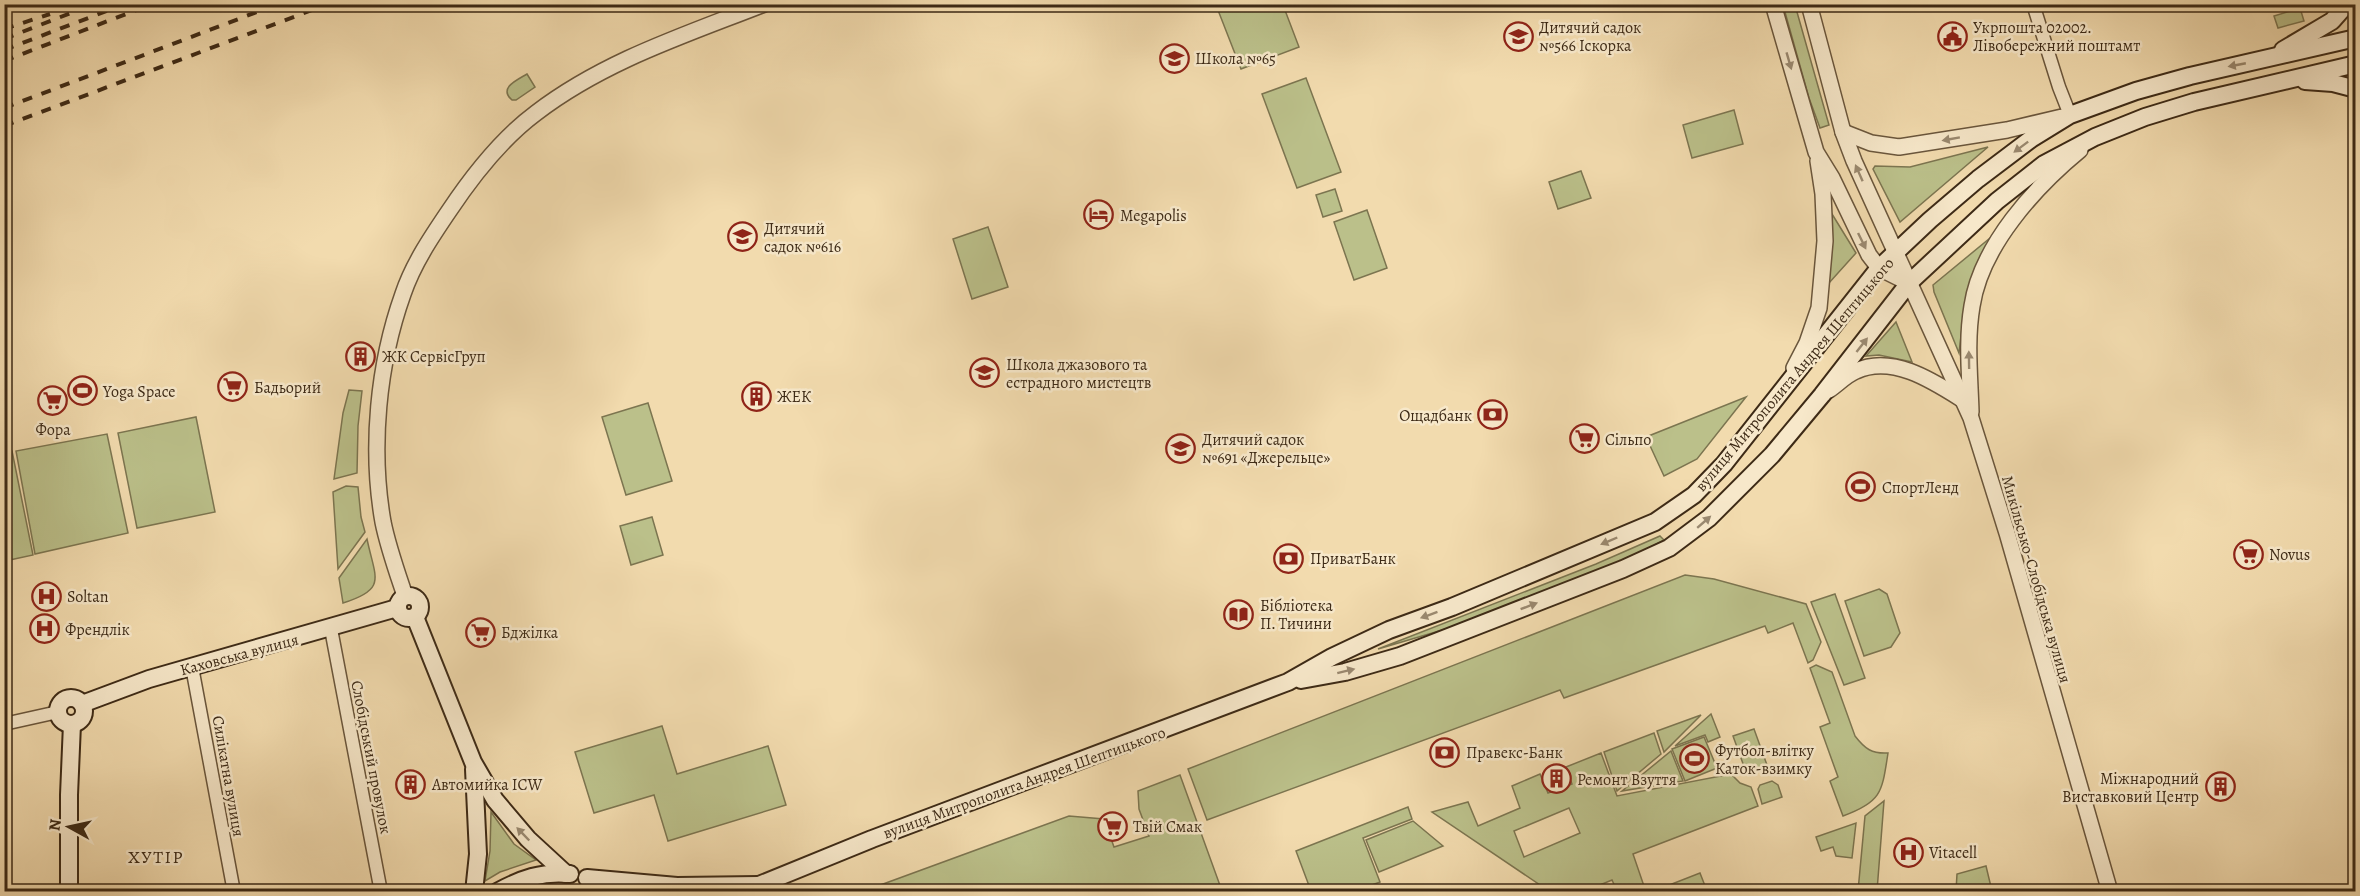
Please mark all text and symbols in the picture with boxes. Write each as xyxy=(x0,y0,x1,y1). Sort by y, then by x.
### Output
place label: Дитячий садок №566 Іскорка xyxy=(1539,17,1641,57)
place label: Укрпошта 02002. Лівобережний поштамт xyxy=(1973,17,2140,57)
school or university icon: Дитячий садок №566 Іскорка xyxy=(1502,20,1534,52)
public building icon: Укрпошта 02002. Лівобережний поштамт xyxy=(1936,20,1968,52)
school or university icon: Школа №65 xyxy=(1158,42,1190,74)
place label: Школа №65 xyxy=(1195,48,1276,70)
one-way arrow xyxy=(1785,52,1794,70)
one-way arrow xyxy=(2227,61,2246,70)
one-way arrow xyxy=(1942,135,1961,144)
one-way arrow xyxy=(2013,140,2029,153)
one-way arrow xyxy=(1855,164,1864,181)
hotel icon: Megapolis xyxy=(1083,199,1115,231)
place label: Megapolis xyxy=(1120,205,1187,227)
place label: Дитячий садок №616 xyxy=(764,218,841,258)
school or university icon: Дитячий садок №616 xyxy=(727,221,759,253)
one-way arrow xyxy=(1858,232,1867,249)
street label: вулиця Митрополита Андрея Шептицького xyxy=(1690,253,1899,496)
one-way arrow xyxy=(1855,338,1867,353)
building icon: ЖК СервісГруп xyxy=(345,340,377,372)
place label: ЖК СервісГруп xyxy=(382,346,486,368)
one-way arrow xyxy=(1965,350,1974,369)
place label: Школа джазового та естрадного мистецтв xyxy=(1006,354,1151,394)
school or university icon: Школа джазового та естрадного мистецтв xyxy=(969,357,1001,389)
supermarket icon: Бадьорий xyxy=(217,371,249,403)
sports icon: Yoga Space xyxy=(66,375,98,407)
place label: Бадьорий xyxy=(254,377,321,399)
building icon: ЖЕК xyxy=(740,380,772,412)
place label: Yoga Space xyxy=(102,381,175,403)
supermarket icon: Фора xyxy=(37,385,69,417)
place label: ЖЕК xyxy=(777,386,812,408)
bank icon: Ощадбанк xyxy=(1477,399,1509,431)
place label: Ощадбанк xyxy=(1399,405,1472,427)
place label: Фора xyxy=(35,419,71,441)
supermarket icon: Сільпо xyxy=(1568,423,1600,455)
place label: Дитячий садок №691 «Джерельце» xyxy=(1202,429,1330,469)
place label: Сільпо xyxy=(1605,429,1651,451)
school or university icon: Дитячий садок №691 «Джерельце» xyxy=(1165,432,1197,464)
sports icon: СпортЛенд xyxy=(1845,471,1877,503)
street label: Микільсько-Слобідська вулиця xyxy=(1996,473,2076,686)
place label: СпортЛенд xyxy=(1882,477,1959,499)
one-way arrow xyxy=(1696,516,1711,529)
one-way arrow xyxy=(1600,536,1618,546)
supermarket icon: Novus xyxy=(2232,538,2264,570)
bank icon: ПриватБанк xyxy=(1273,542,1305,574)
place label: Novus xyxy=(2269,544,2310,566)
place label: ПриватБанк xyxy=(1310,548,1396,570)
hospital icon: Soltan xyxy=(30,580,62,612)
place label: Soltan xyxy=(67,586,109,608)
place label: Бібліотека П. Тичини xyxy=(1260,595,1333,635)
library icon: Бібліотека П. Тичини xyxy=(1223,598,1255,630)
one-way arrow xyxy=(1521,601,1539,611)
one-way arrow xyxy=(1420,611,1438,621)
hospital icon: Френдлік xyxy=(28,613,60,645)
supermarket icon: Бджілка xyxy=(464,616,496,648)
place label: Френдлік xyxy=(65,619,130,641)
place label: Бджілка xyxy=(501,622,559,644)
street label: Каховська вулиця xyxy=(178,628,301,681)
one-way arrow xyxy=(1337,665,1355,675)
street label: Слобідський провулок xyxy=(345,679,397,836)
street label: Силікатна вулиця xyxy=(207,714,250,839)
street label: вулиця Митрополита Андрея Шептицького xyxy=(880,721,1169,844)
bank icon: Правекс-Банк xyxy=(1429,736,1461,768)
place label: Футбол-влітку Каток-взимку xyxy=(1715,740,1815,780)
place label: Правекс-Банк xyxy=(1466,742,1563,764)
sports icon: Футбол-влітку Каток-взимку xyxy=(1678,743,1710,775)
building icon: Ремонт Взуття xyxy=(1540,763,1572,795)
building icon: Автомийка ICW xyxy=(395,768,427,800)
place label: Міжнародний Виставковий Центр xyxy=(2062,768,2199,808)
place label: Ремонт Взуття xyxy=(1577,769,1677,791)
building icon: Міжнародний Виставковий Центр xyxy=(2204,771,2236,803)
place label: Автомийка ICW xyxy=(431,774,543,796)
north arrow xyxy=(39,797,99,857)
supermarket icon: Твій Смак xyxy=(1096,810,1128,842)
place label: Твій Смак xyxy=(1133,816,1202,838)
text: N xyxy=(43,817,67,832)
one-way arrow xyxy=(517,827,531,841)
hospital icon: Vitacell xyxy=(1892,836,1924,868)
place label: Vitacell xyxy=(1928,842,1977,864)
district label: ХУТІР xyxy=(128,845,184,869)

